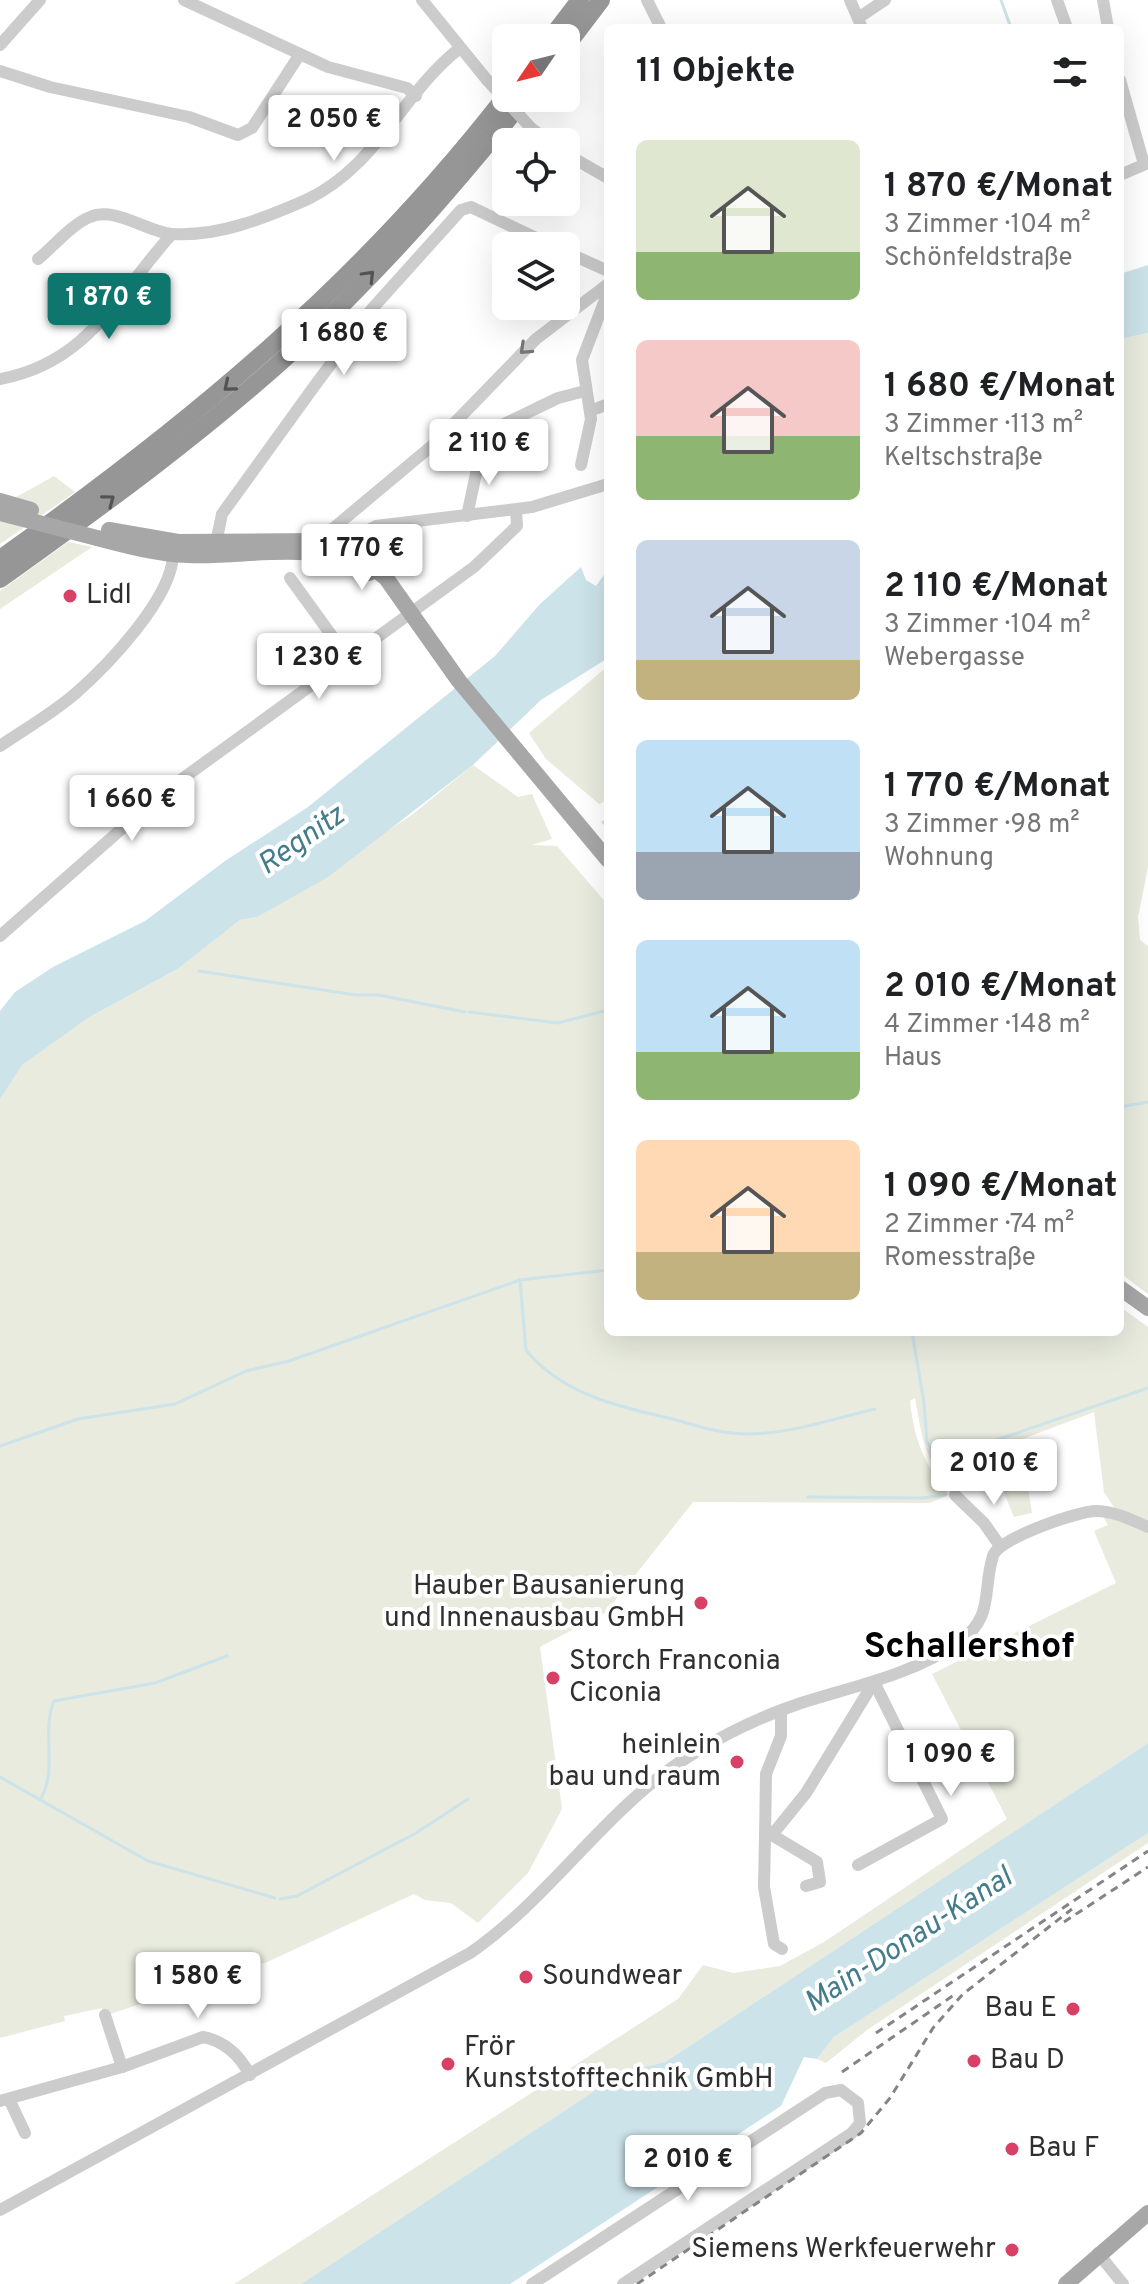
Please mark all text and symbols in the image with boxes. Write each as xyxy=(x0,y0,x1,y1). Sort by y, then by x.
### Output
north arrow xyxy=(492,24,580,112)
map controls xyxy=(492,24,580,320)
icon: filters xyxy=(1048,50,1092,94)
text: 11 Objekte xyxy=(636,51,795,94)
pin: 2 050 € xyxy=(260,95,408,163)
text: 2 050 € xyxy=(286,104,382,137)
button: locate xyxy=(492,128,580,216)
text: 1 870 €/Monat xyxy=(884,166,1113,209)
icon: home xyxy=(700,172,796,268)
text: 3 Zimmer · 104 m² xyxy=(884,209,1091,242)
button: layers xyxy=(492,232,580,320)
text: Schönfeldstraße xyxy=(884,242,1072,275)
one-way arrow xyxy=(360,271,374,285)
pin: 1 870 € xyxy=(35,273,183,341)
text: 1 870 € xyxy=(66,282,152,315)
pin: 1 680 € xyxy=(270,309,418,377)
text: 1 680 € xyxy=(300,318,388,351)
one-way arrow xyxy=(520,340,534,355)
text: 1 680 €/Monat xyxy=(884,366,1116,409)
icon: home xyxy=(700,372,796,468)
one-way arrow xyxy=(224,376,238,391)
text: 3 Zimmer · 113 m² xyxy=(884,409,1083,442)
pin: 2 110 € xyxy=(415,419,563,487)
text: 2 110 € xyxy=(447,428,531,461)
text: Keltschstraße xyxy=(884,442,1043,475)
one-way arrow xyxy=(100,496,115,510)
pin: 1 770 € xyxy=(288,524,436,592)
text: 1 770 € xyxy=(320,533,404,566)
text: 2 110 €/Monat xyxy=(884,566,1108,609)
icon: home xyxy=(700,572,796,668)
place label: Lidl xyxy=(86,578,132,614)
marker: Lidl xyxy=(61,587,79,605)
text: 3 Zimmer · 104 m² xyxy=(884,609,1091,642)
pin: 1 230 € xyxy=(245,633,393,701)
text: 1 230 € xyxy=(275,642,363,675)
text: Webergasse xyxy=(884,642,1025,675)
text: 1 770 €/Monat xyxy=(884,766,1110,809)
icon: home xyxy=(700,772,796,868)
pin: 1 660 € xyxy=(58,775,206,843)
text: 1 660 € xyxy=(88,784,176,817)
water label: Regnitz xyxy=(251,797,354,884)
text: 3 Zimmer · 98 m² xyxy=(884,809,1080,842)
text: Wohnung xyxy=(884,842,994,875)
text: 2 010 €/Monat xyxy=(884,966,1117,1009)
icon: home xyxy=(700,972,796,1068)
text: 4 Zimmer · 148 m² xyxy=(884,1009,1090,1042)
text: Haus xyxy=(884,1042,942,1075)
text: 1 090 €/Monat xyxy=(884,1166,1117,1209)
icon: home xyxy=(700,1172,796,1268)
text: 2 Zimmer · 74 m² xyxy=(884,1209,1075,1242)
text: Romesstraße xyxy=(884,1242,1036,1275)
pin: 2 010 € xyxy=(920,1439,1068,1507)
text: 2 010 € xyxy=(949,1448,1039,1481)
place label: Hauber Bausanierung und Innenausbau GmbH xyxy=(384,1569,685,1637)
marker: Hauber Bausanierung und Innenausbau GmbH xyxy=(692,1594,710,1612)
district label: Schallershof xyxy=(864,1625,1074,1671)
place label: Storch Franconia Ciconia xyxy=(569,1644,780,1712)
marker: Storch Franconia Ciconia xyxy=(544,1669,562,1687)
place label: heinlein bau und raum xyxy=(549,1728,721,1796)
pin: 1 090 € xyxy=(877,1730,1025,1798)
text: 1 090 € xyxy=(906,1739,996,1772)
marker: heinlein bau und raum xyxy=(728,1753,746,1771)
water label: Main-Donau-Kanal xyxy=(798,1859,1021,2022)
pin: 1 580 € xyxy=(124,1952,272,2020)
place label: Soundwear xyxy=(542,1959,683,1995)
text: 1 580 € xyxy=(154,1961,242,1994)
marker: Soundwear xyxy=(517,1968,535,1986)
place label: Bau E xyxy=(985,1991,1057,2027)
marker: Bau E xyxy=(1064,2000,1082,2018)
place label: Frör Kunststofftechnik GmbH xyxy=(464,2030,774,2098)
place label: Bau D xyxy=(990,2043,1065,2079)
marker: Bau D xyxy=(965,2052,983,2070)
marker: Frör Kunststofftechnik GmbH xyxy=(439,2055,457,2073)
place label: Bau F xyxy=(1028,2131,1099,2167)
pin: 2 010 € xyxy=(614,2135,762,2203)
marker: Bau F xyxy=(1003,2140,1021,2158)
text: 2 010 € xyxy=(643,2144,733,2177)
place label: Siemens Werkfeuerwehr xyxy=(691,2232,996,2268)
marker: Siemens Werkfeuerwehr xyxy=(1003,2241,1021,2259)

